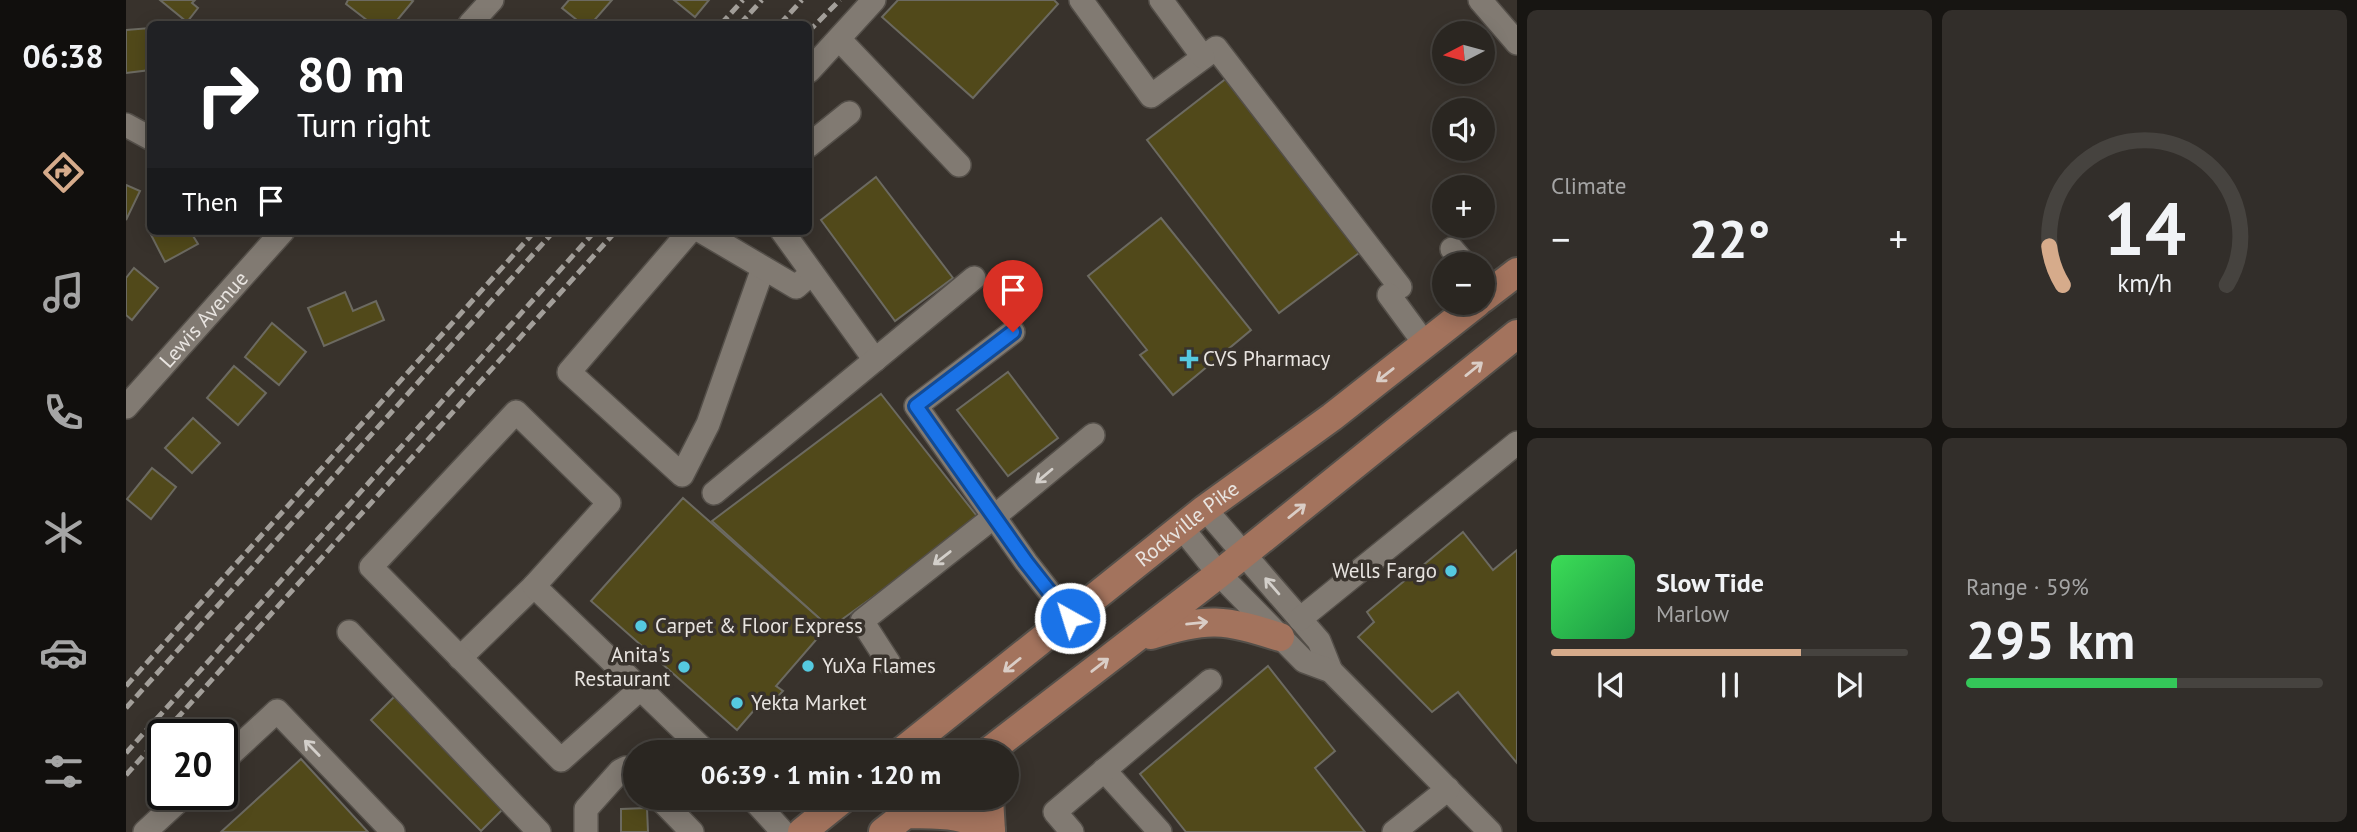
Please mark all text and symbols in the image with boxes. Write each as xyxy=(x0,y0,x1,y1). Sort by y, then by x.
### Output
north arrow xyxy=(1432,21,1494,84)
map controls xyxy=(1432,21,1495,315)
text: 06:38 xyxy=(22,35,104,77)
text: 80 m xyxy=(297,42,404,106)
icon: right xyxy=(182,49,273,140)
button: sound xyxy=(1432,98,1495,161)
text: Turn right xyxy=(297,104,431,146)
icon: directions xyxy=(39,148,88,197)
text: Climate xyxy=(1551,171,1626,200)
button: + xyxy=(1432,175,1495,238)
text: 14 xyxy=(2103,181,2186,275)
icon: arrive xyxy=(252,182,290,220)
text: Then xyxy=(182,185,238,218)
text: 22° xyxy=(1689,205,1770,272)
text: − xyxy=(1551,214,1570,263)
text: + xyxy=(1889,214,1908,263)
button: − xyxy=(1432,252,1495,315)
pin xyxy=(983,260,1043,332)
street label: Lewis Avenue xyxy=(153,265,254,373)
text: km/h xyxy=(2117,267,2172,299)
icon: music xyxy=(39,268,88,317)
icon: arrive xyxy=(994,271,1032,309)
place label: CVS Pharmacy xyxy=(1203,345,1331,372)
marker: CVS Pharmacy xyxy=(1181,351,1197,367)
one-way arrow xyxy=(1465,361,1483,376)
one-way arrow xyxy=(1377,368,1395,383)
icon: phone xyxy=(39,388,88,437)
one-way arrow xyxy=(1035,468,1053,484)
street label: Rockville Pike xyxy=(1130,475,1244,572)
one-way arrow xyxy=(1288,504,1306,519)
icon: climate xyxy=(39,508,88,557)
one-way arrow xyxy=(933,551,951,566)
place label: Wells Fargo xyxy=(1332,557,1437,584)
marker: Wells Fargo xyxy=(1443,563,1459,579)
text: Slow Tide xyxy=(1656,566,1764,599)
text: Range · 59% xyxy=(1966,572,2089,601)
one-way arrow xyxy=(1264,578,1280,596)
position arrow xyxy=(1033,581,1107,655)
text: Marlow xyxy=(1656,599,1729,628)
text: 295 km xyxy=(1966,606,2135,673)
place label: Carpet & Floor Express xyxy=(655,612,863,639)
one-way arrow xyxy=(1185,616,1208,629)
marker: Carpet & Floor Express xyxy=(633,618,649,634)
icon: car xyxy=(39,628,88,677)
place label: Anita's Restaurant xyxy=(574,641,670,692)
place label: YuXa Flames xyxy=(822,652,936,679)
one-way arrow xyxy=(1003,657,1021,672)
marker: YuXa Flames xyxy=(800,658,816,674)
one-way arrow xyxy=(1090,658,1109,673)
marker: Anita's Restaurant xyxy=(676,659,692,675)
icon: previous xyxy=(1592,666,1630,704)
icon: pause xyxy=(1711,666,1749,704)
icon: next xyxy=(1830,666,1868,704)
place label: Yekta Market xyxy=(751,689,867,716)
marker: Yekta Market xyxy=(729,695,745,711)
speed limit sign: 20 xyxy=(147,719,238,810)
one-way arrow xyxy=(304,739,321,756)
icon: filters xyxy=(39,747,88,796)
text: 06:39 · 1 min · 120 m xyxy=(701,758,941,791)

